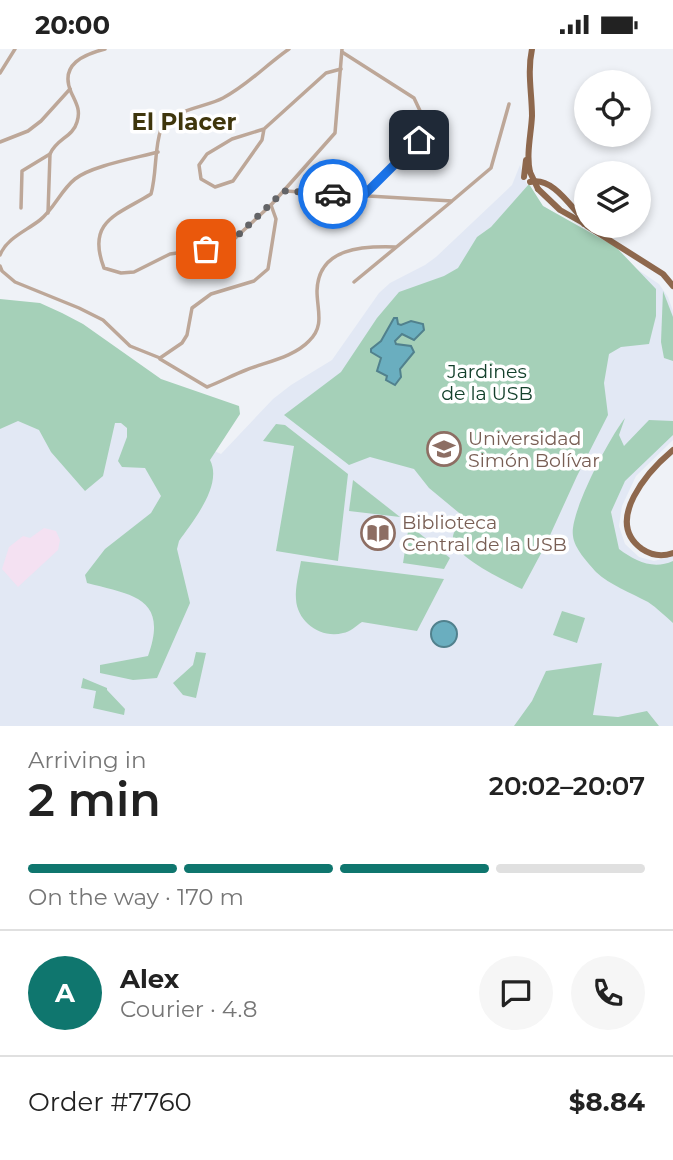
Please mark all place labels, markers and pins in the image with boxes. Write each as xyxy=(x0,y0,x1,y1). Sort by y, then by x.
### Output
pin xyxy=(389,110,449,170)
pin xyxy=(176,219,236,279)
place label: Universidad Simón Bolívar xyxy=(468,427,600,472)
school or university icon: Universidad Simón Bolívar xyxy=(425,430,463,468)
place label: Biblioteca Central de la USB xyxy=(402,511,567,556)
library icon: Biblioteca Central de la USB xyxy=(359,514,397,552)

